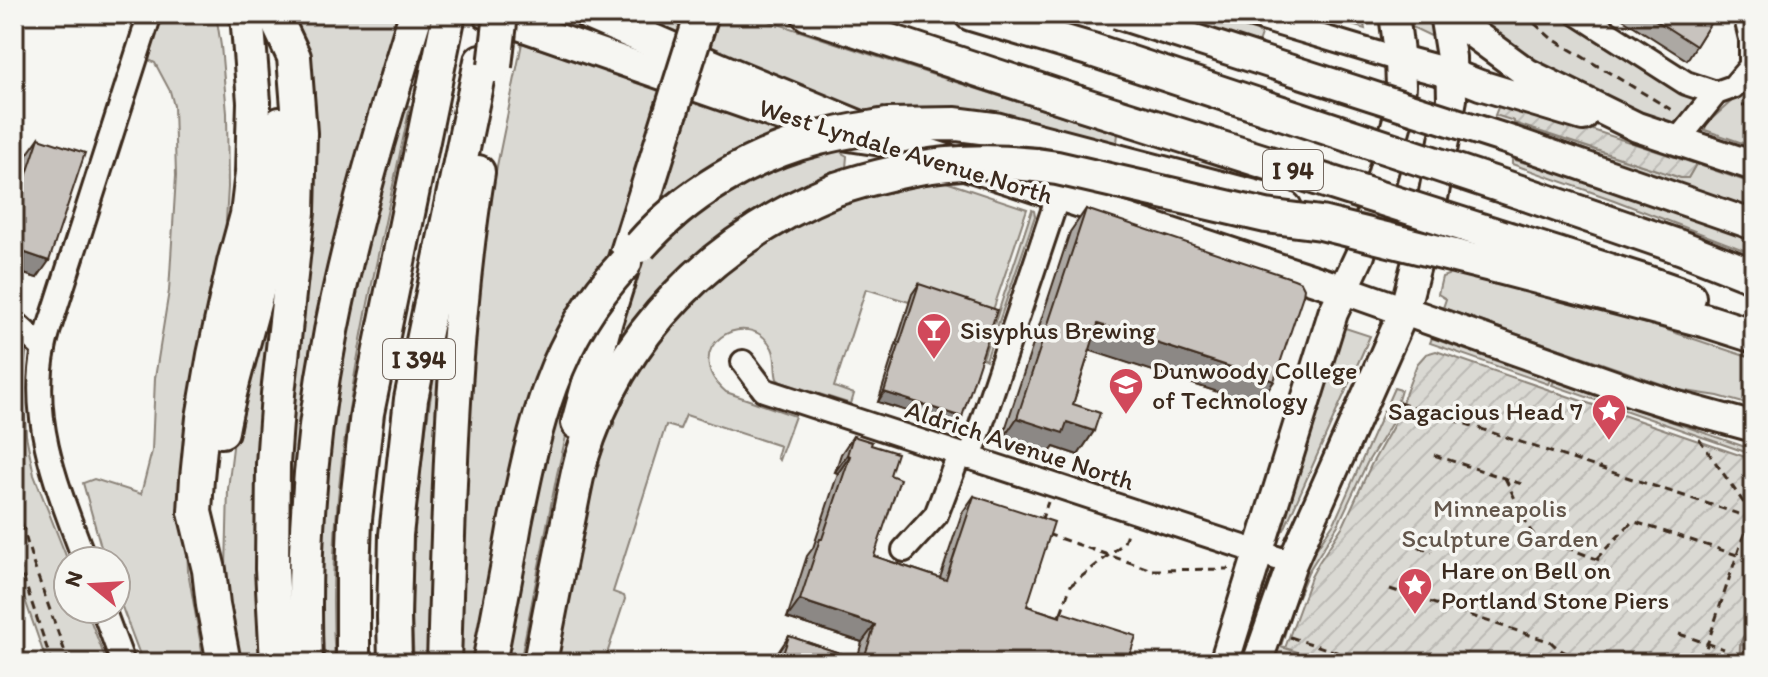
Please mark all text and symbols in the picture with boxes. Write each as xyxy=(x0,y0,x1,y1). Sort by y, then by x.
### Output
street label: West Lyndale Avenue North xyxy=(755,91,1057,211)
road number: I 94 xyxy=(1263,150,1323,190)
bar icon: Sisyphus Brewing xyxy=(915,311,953,361)
place label: Sisyphus Brewing xyxy=(960,314,1156,346)
road number: I 394 xyxy=(383,339,455,379)
place label: Dunwoody College of Technology xyxy=(1152,354,1358,416)
school or university icon: Dunwoody College of Technology xyxy=(1107,366,1145,416)
place icon: Sagacious Head 7 xyxy=(1590,392,1628,442)
street label: Aldrich Avenue North xyxy=(901,393,1139,497)
place label: Sagacious Head 7 xyxy=(1388,395,1583,427)
park label: Minneapolis Sculpture Garden xyxy=(1402,492,1599,554)
north arrow xyxy=(52,545,132,625)
place label: Hare on Bell on Portland Stone Piers xyxy=(1441,554,1669,616)
place icon: Hare on Bell on Portland Stone Piers xyxy=(1396,566,1434,616)
text: N xyxy=(58,568,89,590)

